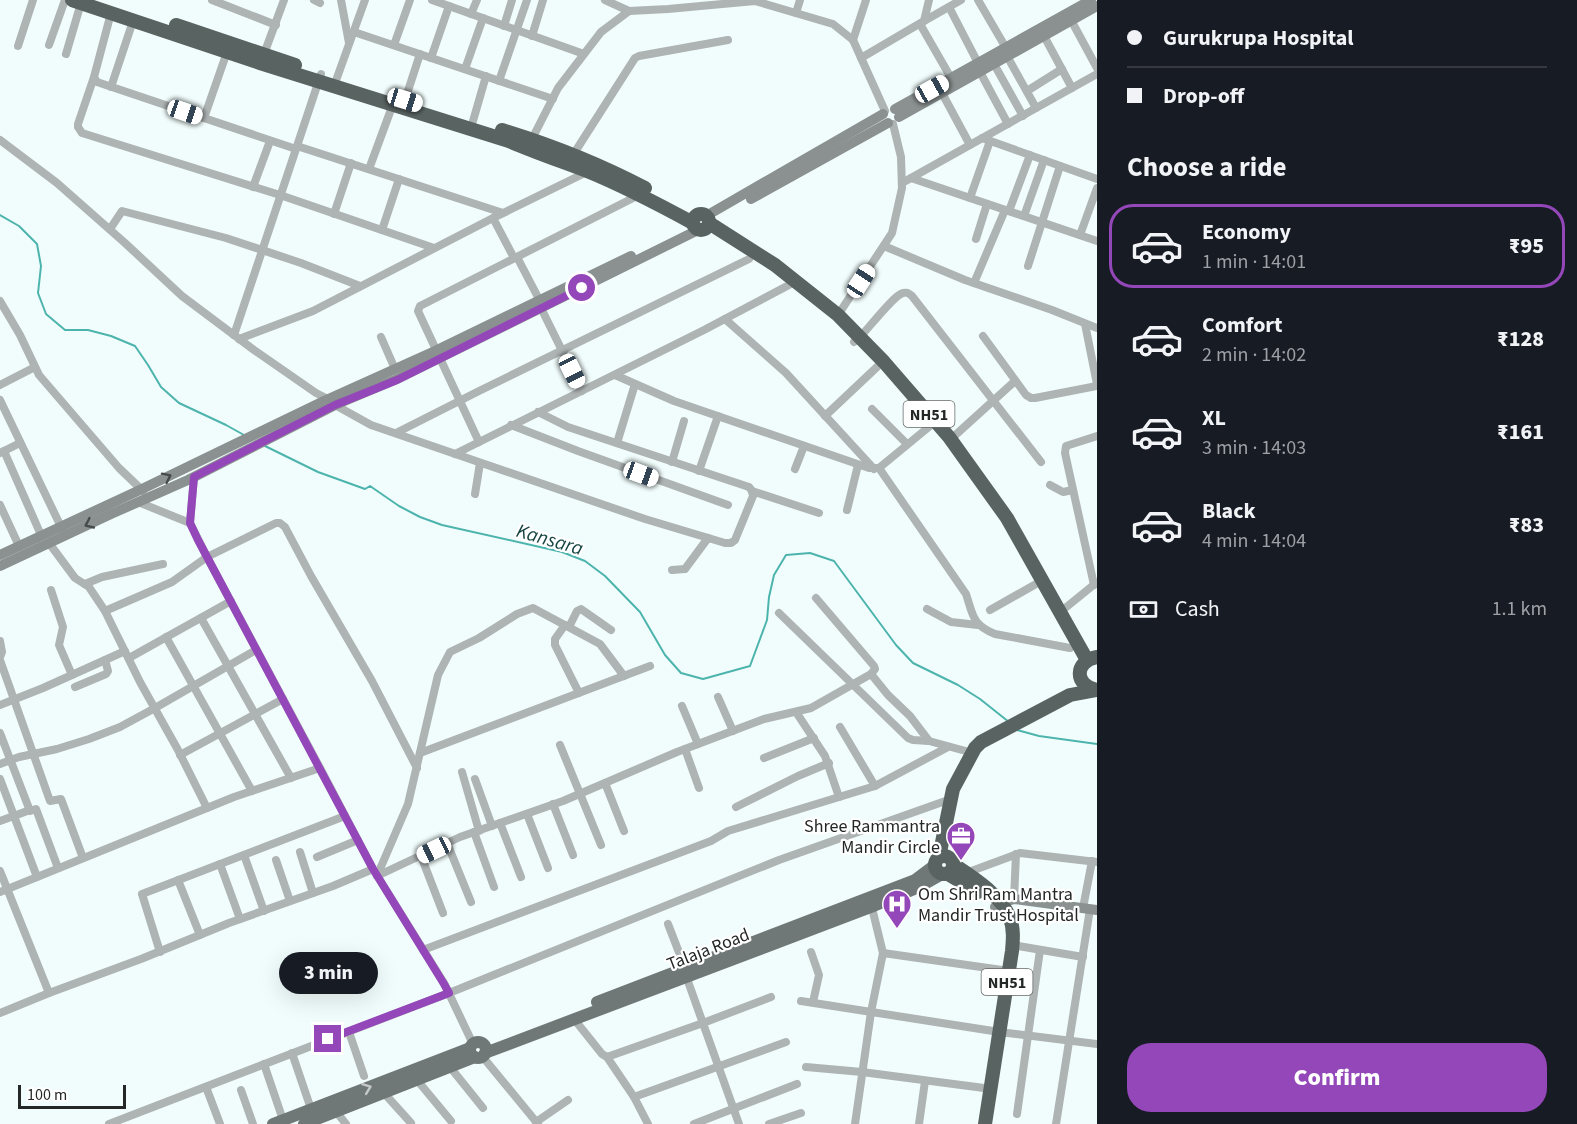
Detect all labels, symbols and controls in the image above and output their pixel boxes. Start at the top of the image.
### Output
text: Gurukrupa Hospital [1163,22,1354,54]
car [912,72,952,106]
text: Drop-off [1163,80,1244,112]
car [385,86,425,114]
car [165,98,205,126]
text: Choose a ride [1127,148,1287,187]
text: Economy [1202,216,1291,248]
icon: car [1130,219,1184,273]
text: ₹95 [1509,230,1544,262]
text: 1 min · 14:01 [1202,248,1306,276]
car [844,261,878,301]
route start [568,274,595,301]
text: Comfort [1202,309,1283,341]
icon: car [1130,312,1184,366]
text: ₹128 [1497,323,1544,355]
text: 2 min · 14:02 [1202,341,1306,369]
car [556,351,588,391]
road number: NH51 [904,401,954,427]
text: XL [1202,402,1226,434]
icon: car [1130,405,1184,459]
text: ₹161 [1497,416,1544,448]
text: 3 min · 14:03 [1202,434,1306,462]
car [621,459,661,489]
one-way arrow [161,472,172,484]
text: Black [1202,495,1256,527]
icon: car [1130,498,1184,552]
text: ₹83 [1509,509,1544,541]
one-way arrow [84,517,95,529]
water label: Kansara [513,517,587,563]
text: 4 min · 14:04 [1202,527,1306,555]
icon: cash [1127,593,1160,626]
text: Cash [1175,593,1220,625]
text: 1.1 km [1492,595,1547,623]
place label: Shree Rammantra Mandir Circle [804,814,940,860]
office icon: Shree Rammantra Mandir Circle [945,820,977,862]
car [414,834,454,866]
place label: Om Shri Ram Mantra Mandir Trust Hospital [918,882,1079,928]
hospital icon: Om Shri Ram Mantra Mandir Trust Hospital [881,888,913,930]
street label: Talaja Road [663,922,753,977]
callout: 3 min [278,952,378,994]
text: 3 min [304,959,353,987]
road number: NH51 [982,969,1032,995]
route end [314,1025,341,1052]
button: Confirm [1127,1043,1547,1112]
scale bar [18,1082,126,1110]
one-way arrow [361,1083,372,1095]
text: 100 m [27,1084,67,1106]

